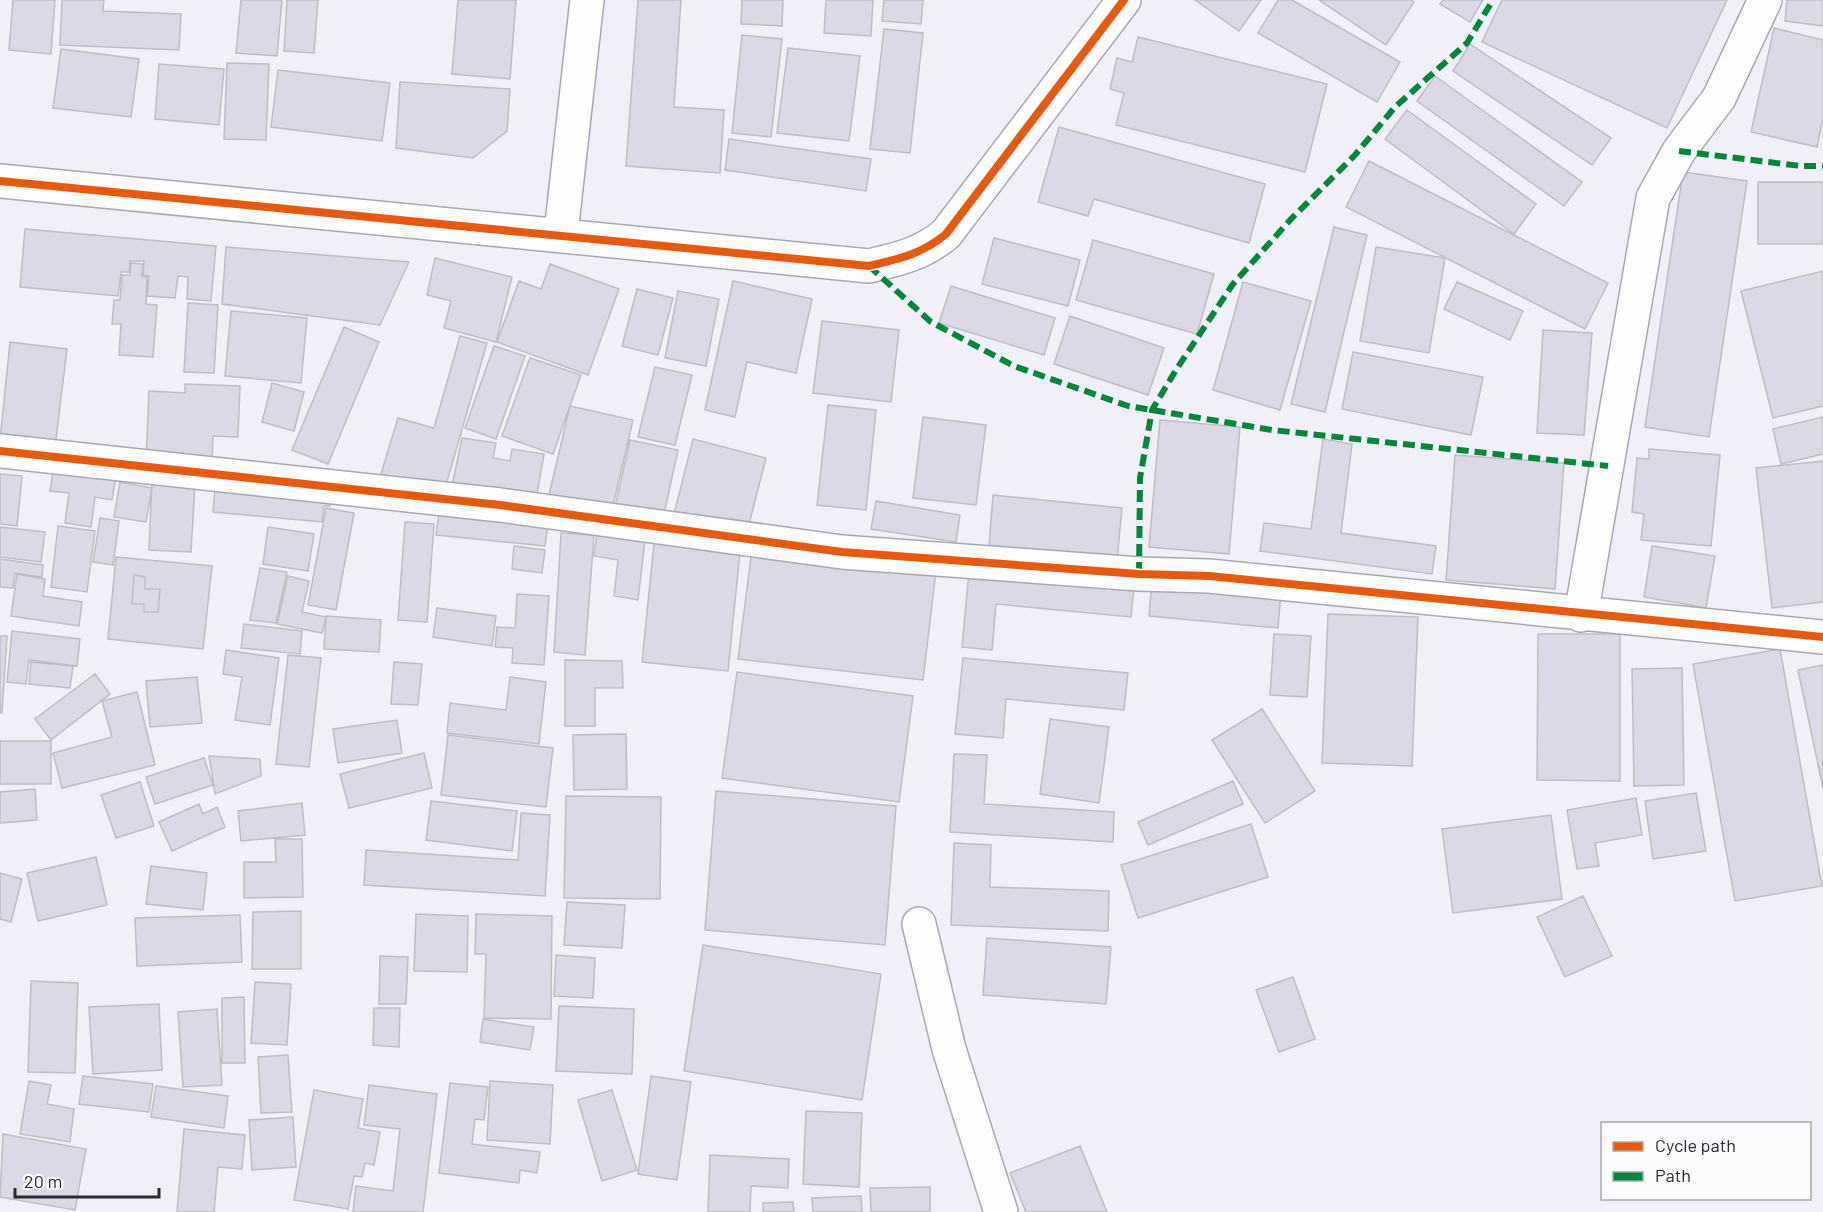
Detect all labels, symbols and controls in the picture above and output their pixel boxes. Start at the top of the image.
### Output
legend [1601,1122,1811,1200]
text: Cycle path [1655,1134,1736,1156]
scale bar [15,1161,159,1199]
text: Path [1655,1164,1691,1186]
text: 20 m [24,1170,62,1192]

